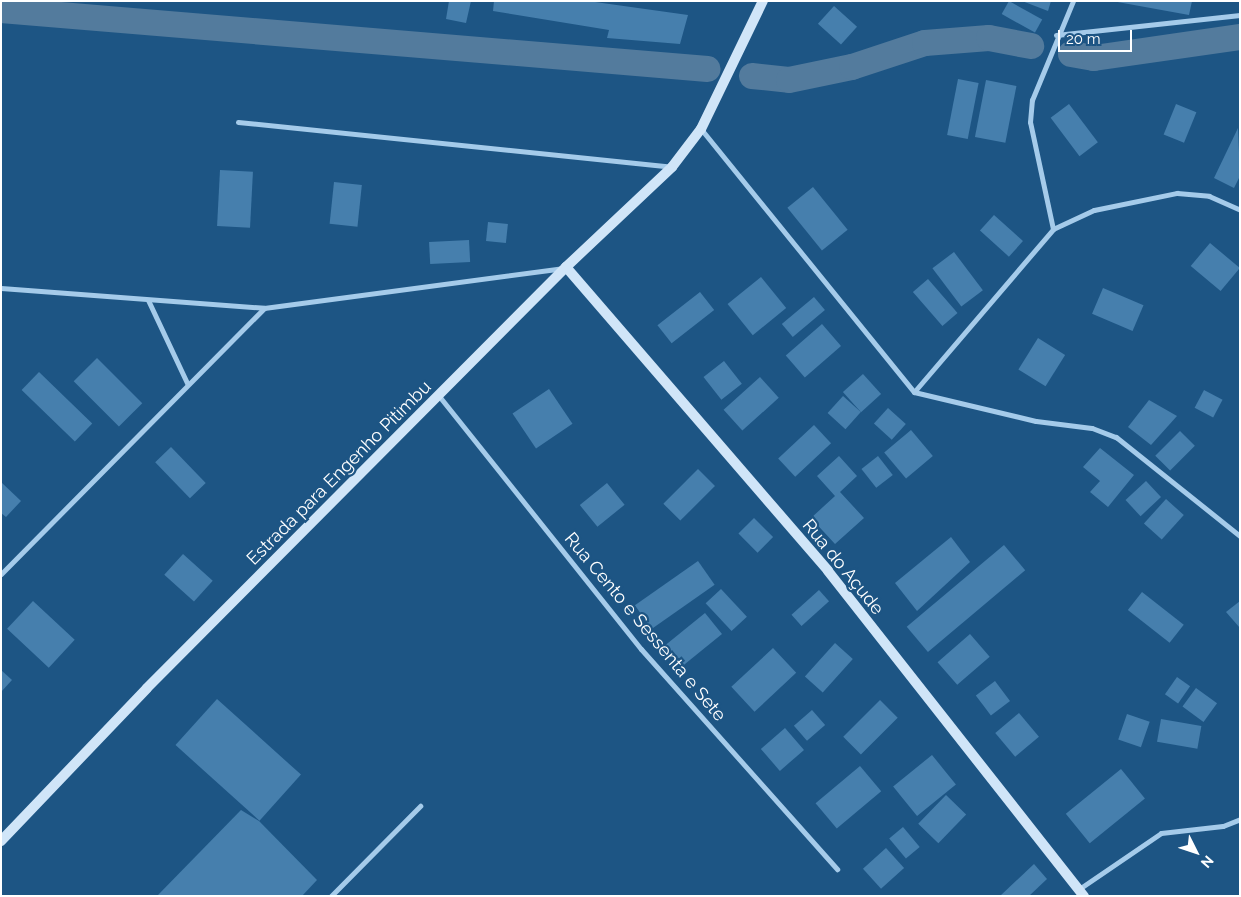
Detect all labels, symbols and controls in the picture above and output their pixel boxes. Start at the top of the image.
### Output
scale bar [1061,20,1135,52]
text: 20 m [1066,30,1101,48]
street label: Estrada para Engenho Pitimbu [242,376,436,570]
street label: Rua do Açude [798,515,888,619]
street label: Rua Cento e Sessenta e Sete [560,528,730,726]
north arrow [1171,827,1221,877]
text: N [1198,853,1217,871]

